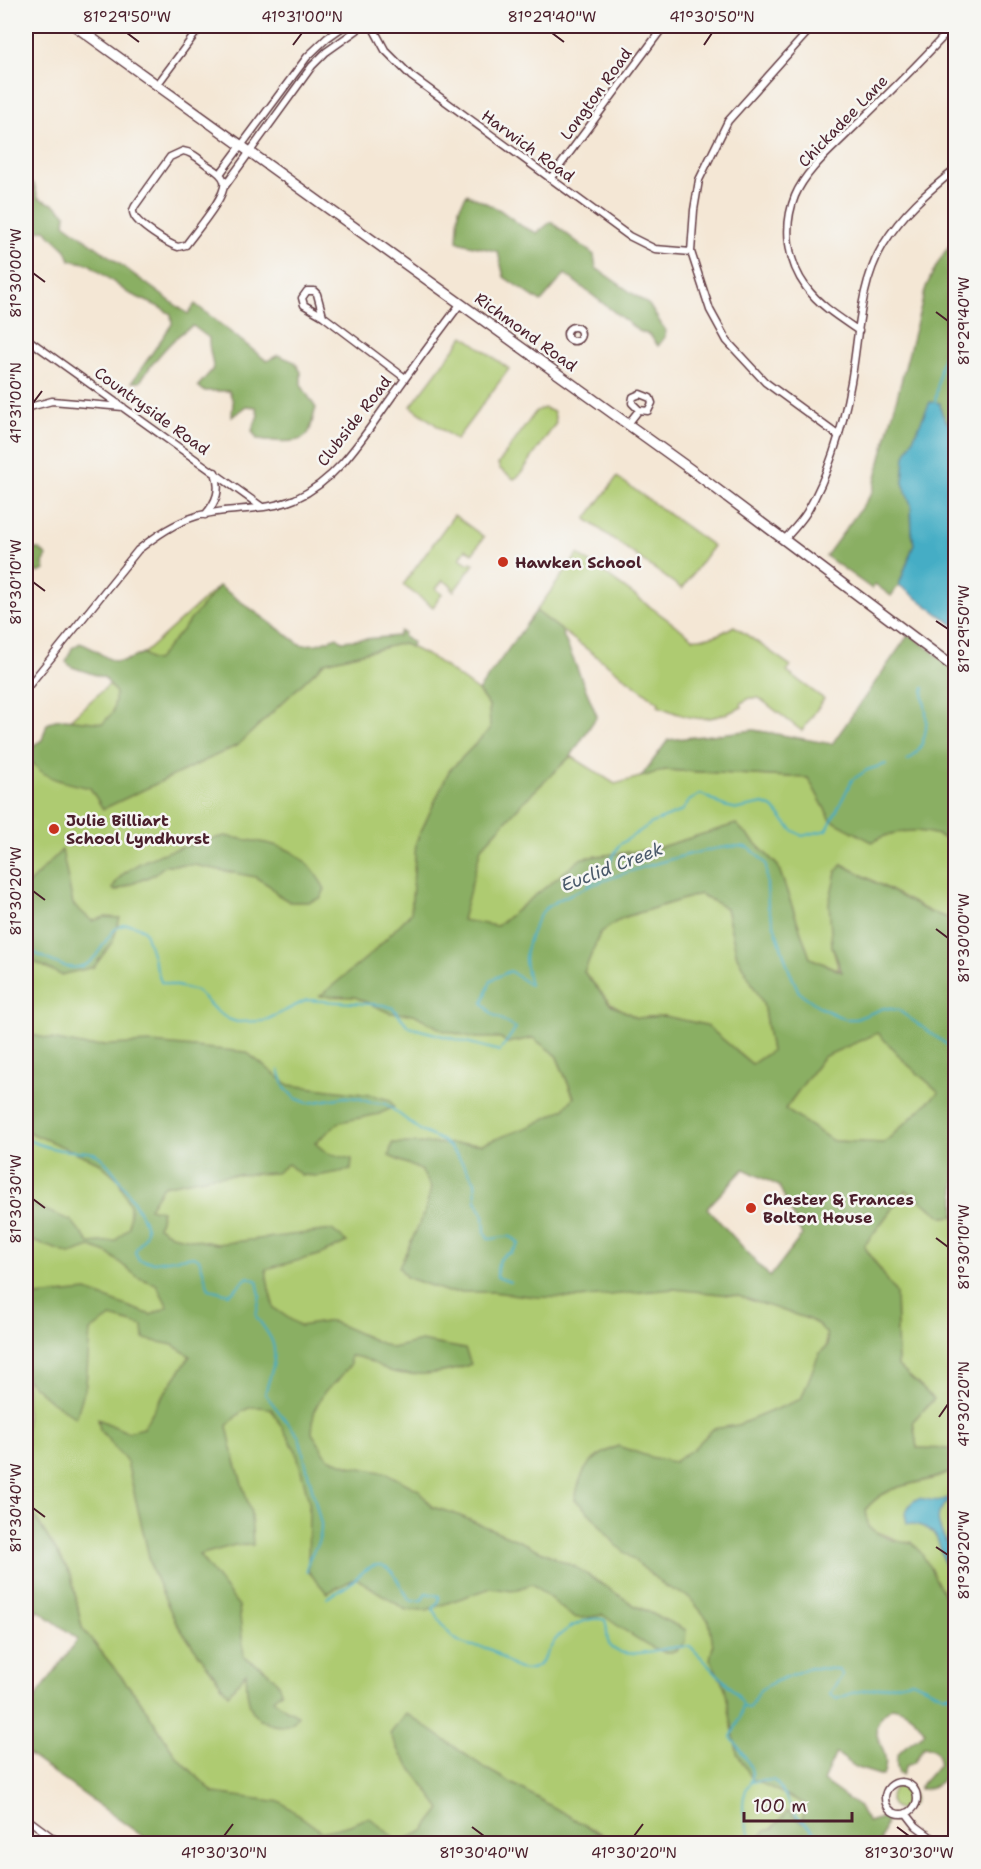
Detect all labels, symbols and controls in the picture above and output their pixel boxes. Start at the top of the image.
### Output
text: 81°29'50"W [83,7,171,27]
text: 41°31'00"N [261,7,343,27]
text: 81°29'40"W [508,7,596,27]
text: 41°30'50"N [669,7,755,27]
street label: Longton Road [555,44,637,144]
street label: Chickadee Lane [794,70,892,172]
street label: Harwich Road [477,105,579,187]
text: 81°30'00"W [6,228,26,318]
text: 81°29'40"W [954,277,974,365]
street label: Richmond Road [471,288,581,376]
text: 41°31'00"N [6,362,26,444]
street label: Countryside Road [90,362,214,460]
street label: Clubside Road [312,371,396,471]
text: 81°30'10"W [6,539,26,625]
place label: Hawken School [515,552,642,573]
marker: Hawken School [496,555,510,569]
text: 81°29'50"W [954,585,974,673]
place label: Julie Billiart School Lyndhurst [66,810,210,849]
marker: Julie Billiart School Lyndhurst [47,822,61,836]
water label: Euclid Creek [557,836,667,897]
text: 81°30'20"W [6,846,26,936]
text: 81°30'00"W [954,893,974,983]
text: 81°30'30"W [6,1154,26,1244]
place label: Chester & Frances Bolton House [763,1189,914,1228]
marker: Chester & Frances Bolton House [744,1201,758,1215]
text: 81°30'10"W [954,1204,974,1290]
text: 41°30'20"N [954,1361,974,1447]
text: 81°30'40"W [6,1463,26,1553]
text: 81°30'20"W [954,1510,974,1600]
scale bar [744,1785,852,1823]
text: 100 m [753,1794,807,1818]
text: 41°30'30"N [181,1843,267,1863]
text: 81°30'40"W [439,1843,529,1863]
text: 41°30'20"N [591,1843,677,1863]
text: 81°30'30"W [864,1843,954,1863]

